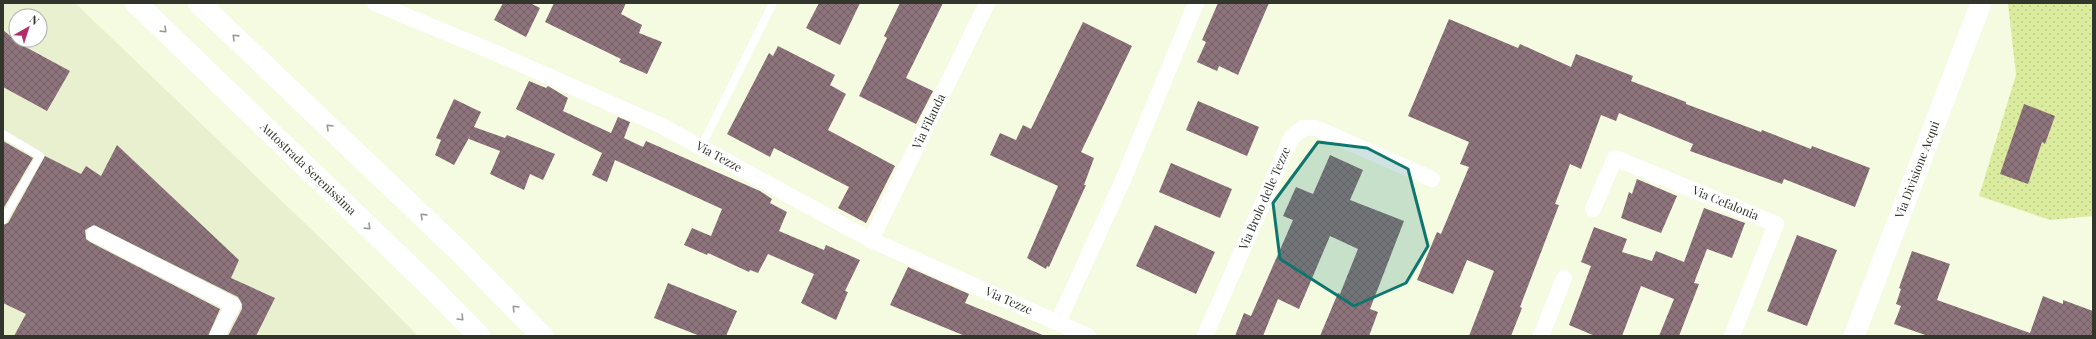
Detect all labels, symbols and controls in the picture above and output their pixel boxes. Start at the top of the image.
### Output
north arrow [8,8,48,48]
text: N [27,12,42,28]
one-way arrow [159,25,167,33]
one-way arrow [232,34,240,42]
street label: Via Filanda [907,91,948,152]
street label: Autostrada Serenissima [257,117,360,218]
street label: Via Divisione Acqui [1890,118,1943,221]
one-way arrow [326,124,334,131]
street label: Via Tezze [693,137,745,175]
street label: Via Brolo delle Tezze [1234,144,1293,253]
street label: Via Cefalonia [1689,181,1762,223]
one-way arrow [420,214,428,221]
one-way arrow [363,222,371,230]
street label: Via Tezze [982,282,1035,317]
one-way arrow [512,305,520,313]
one-way arrow [456,313,464,321]

